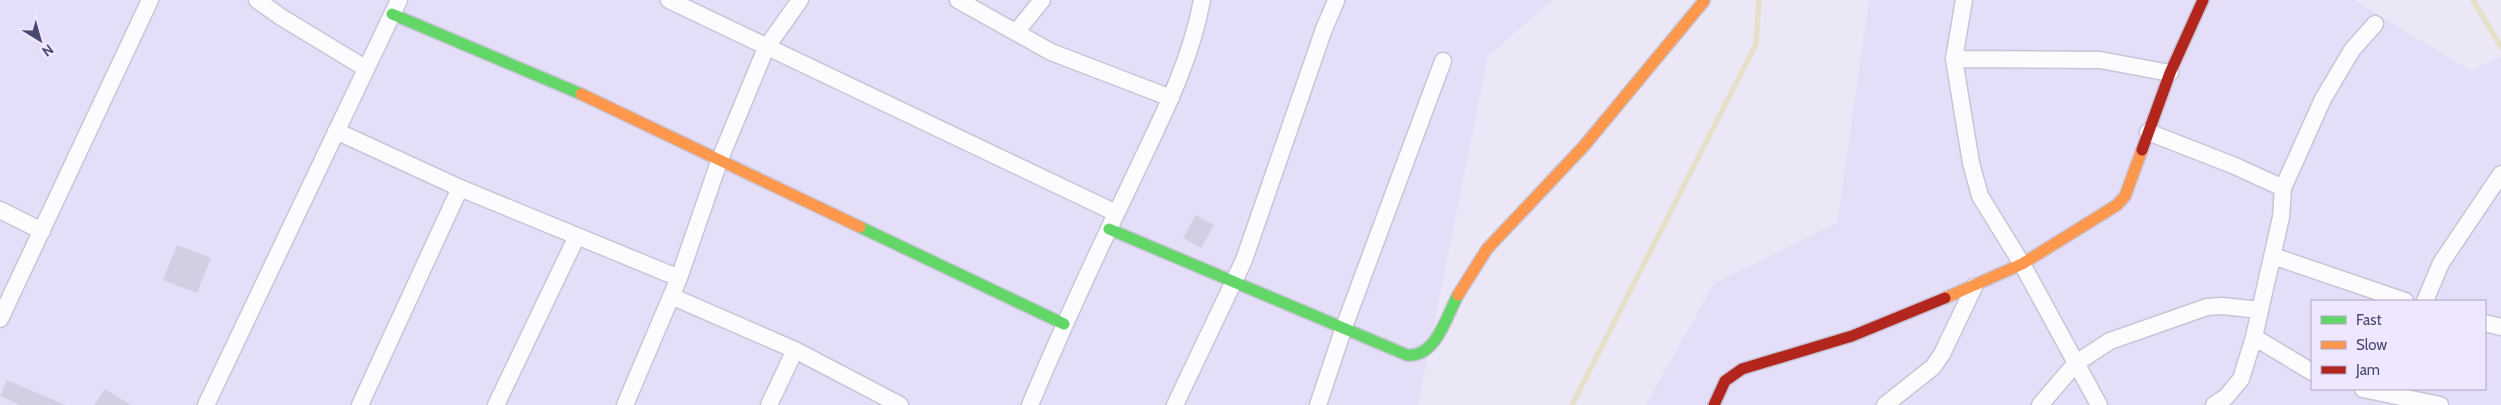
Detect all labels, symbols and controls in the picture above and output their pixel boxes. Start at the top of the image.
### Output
north arrow [15,15,65,65]
text: N [38,40,57,61]
legend [2311,300,2486,390]
text: Fast [2356,311,2381,329]
text: Slow [2356,336,2387,354]
text: Jam [2355,361,2380,379]

